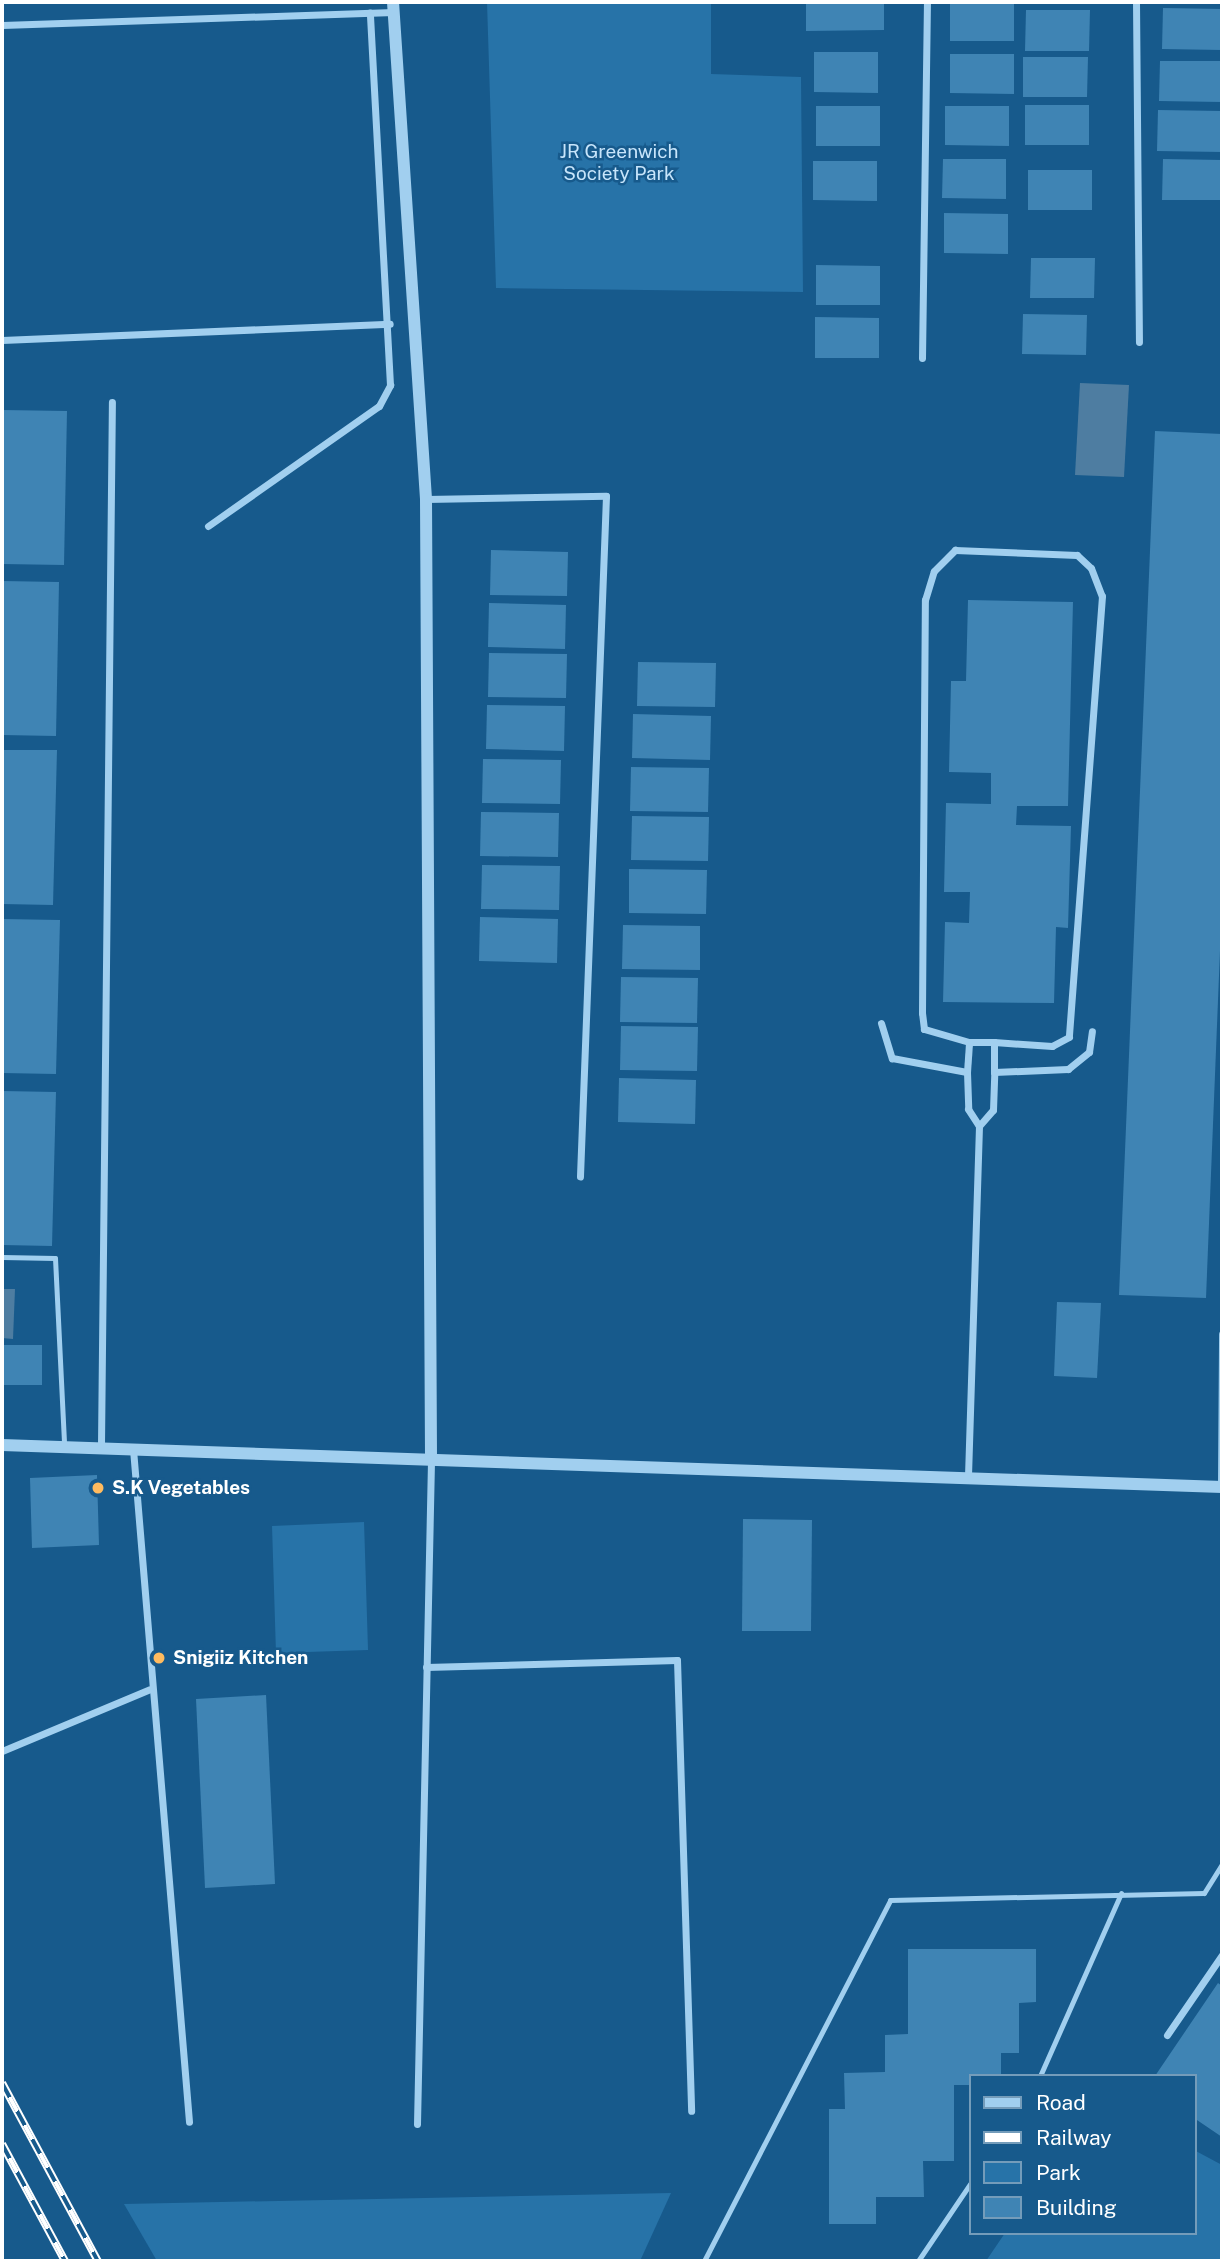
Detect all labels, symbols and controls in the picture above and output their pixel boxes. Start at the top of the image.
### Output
park label: JR Greenwich Society Park [560,141,678,185]
place label: S.K Vegetables [112,1477,250,1499]
marker: S.K Vegetables [90,1480,106,1496]
place label: Snigiiz Kitchen [173,1647,308,1669]
marker: Snigiiz Kitchen [151,1650,167,1666]
legend [968,2074,1196,2235]
text: Road [1036,2090,1086,2115]
text: Railway [1036,2125,1112,2150]
text: Park [1036,2160,1081,2185]
text: Building [1036,2195,1117,2220]

